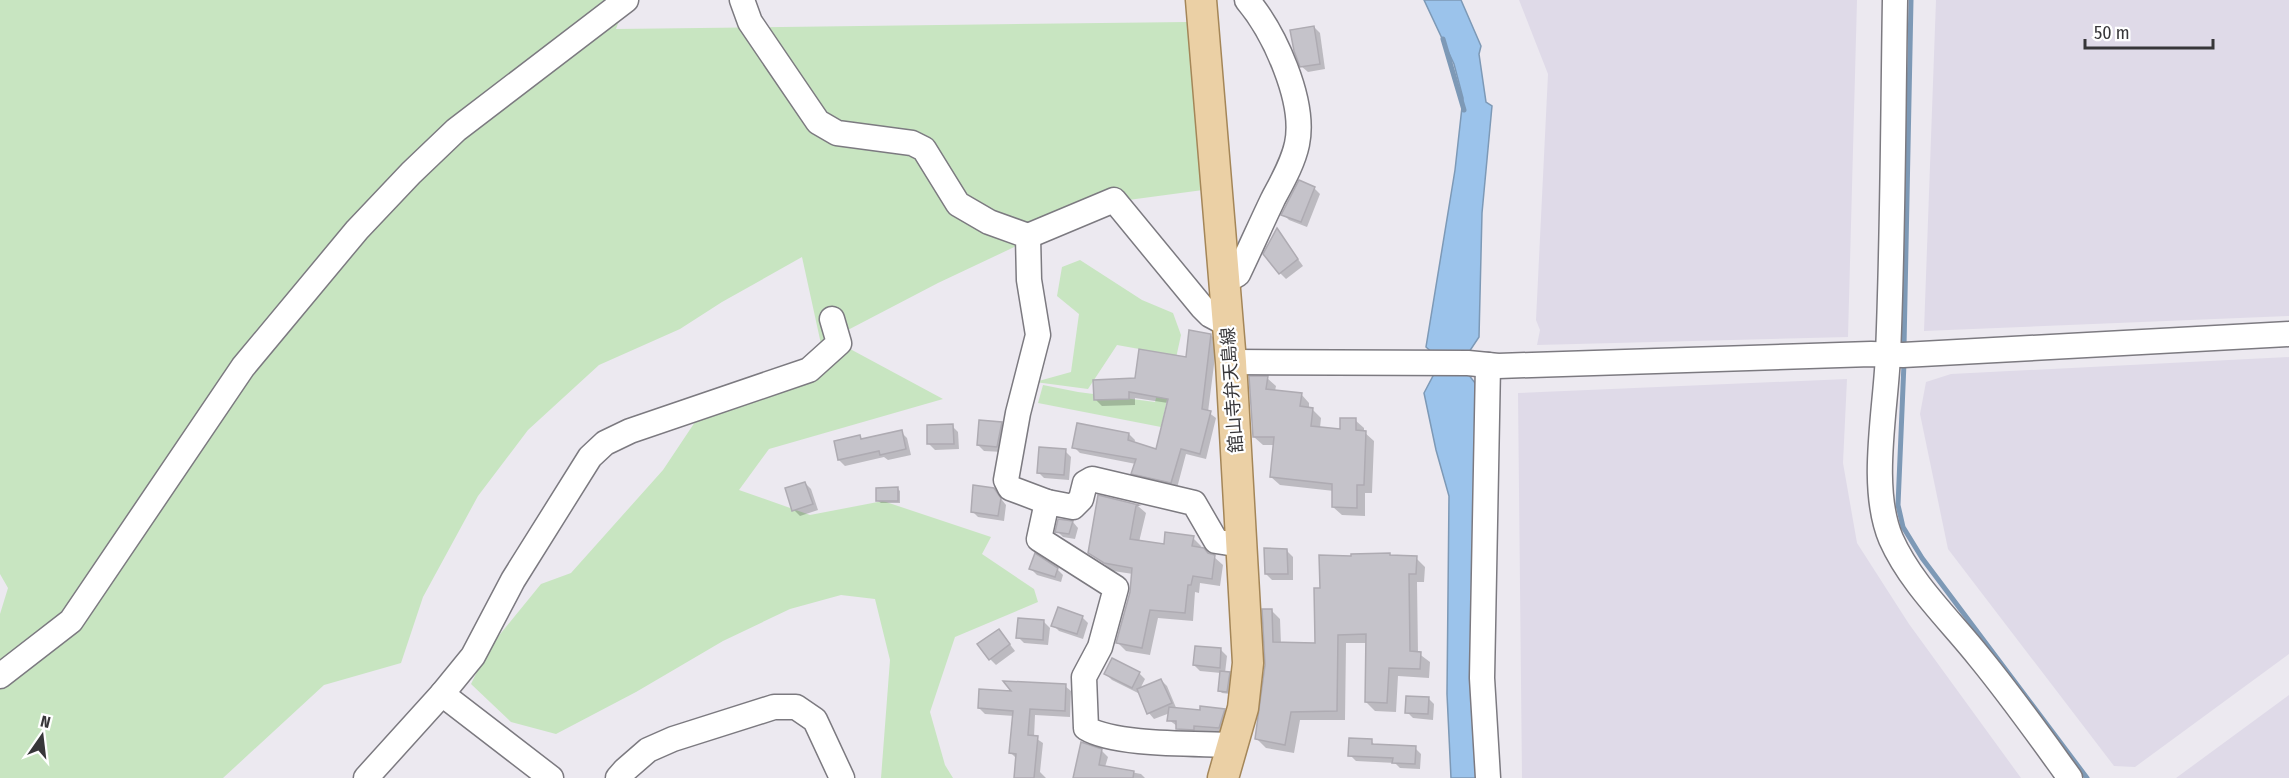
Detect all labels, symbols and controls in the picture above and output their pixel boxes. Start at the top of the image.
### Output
scale bar [2085,12,2212,50]
text: 50 m [2094,22,2130,44]
street label: 舘山寺弁天島線 [1217,326,1247,454]
north arrow [12,706,72,766]
text: N [39,712,52,732]

